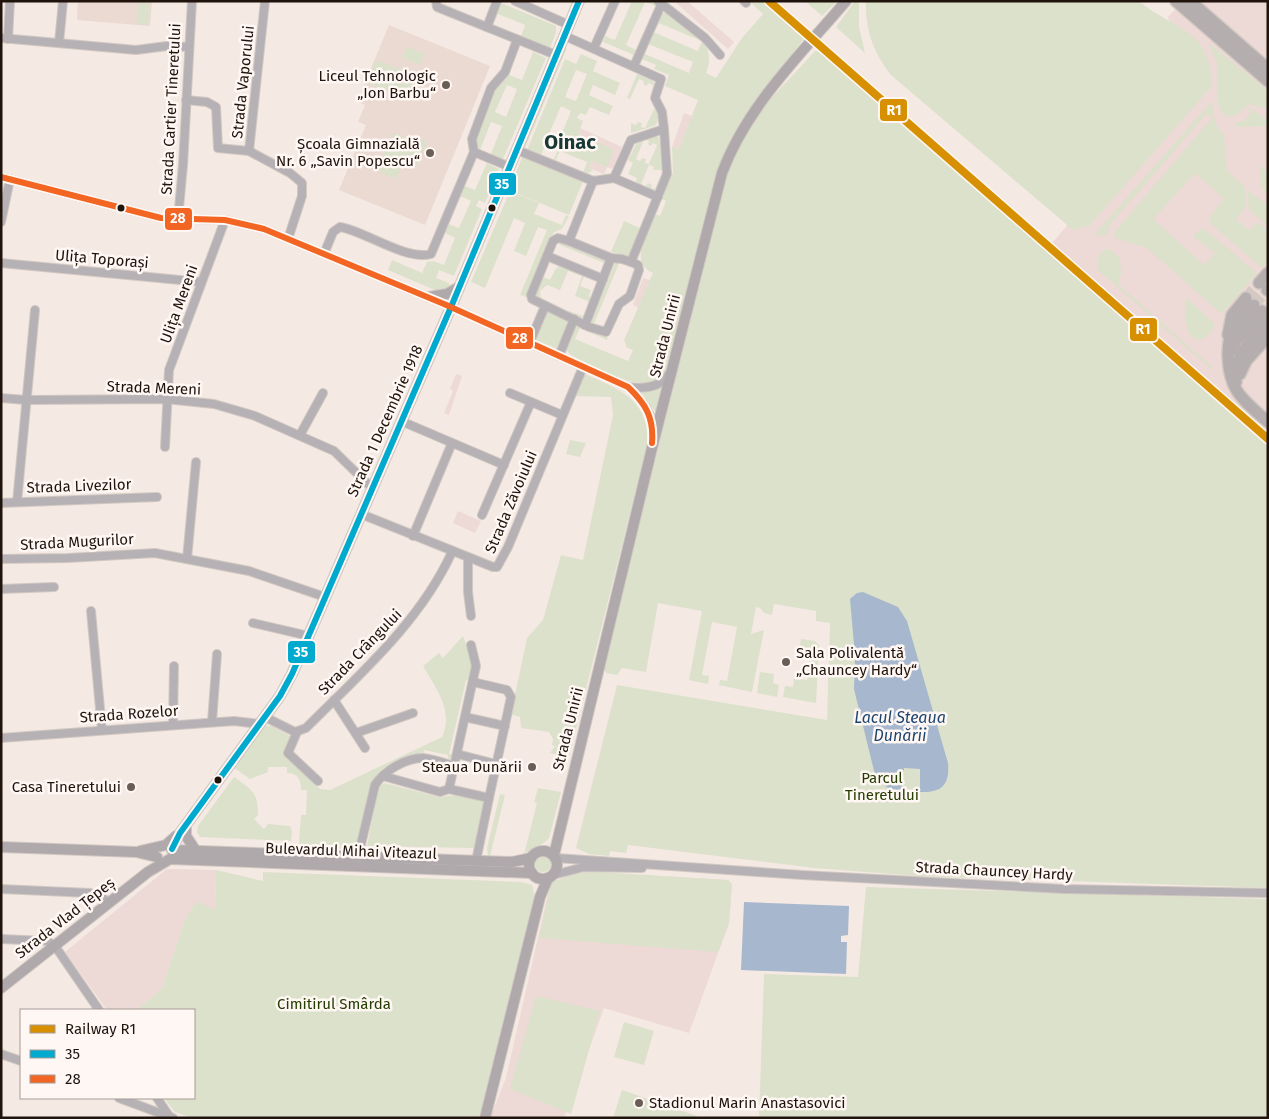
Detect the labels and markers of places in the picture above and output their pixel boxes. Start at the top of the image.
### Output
place label: Liceul Tehnologic „Ion Barbu“ [318,67,436,102]
marker: Liceul Tehnologic „Ion Barbu“ [440,79,452,91]
place label: Școala Gimnazială Nr. 6 „Savin Popescu“ [276,135,420,170]
marker: Școala Gimnazială Nr. 6 „Savin Popescu“ [424,147,436,159]
unlabelled marker [116,203,126,213]
unlabelled marker [487,203,497,213]
place label: Sala Polivalentă „Chauncey Hardy“ [796,644,917,679]
marker: Sala Polivalentă „Chauncey Hardy“ [780,656,792,668]
place label: Steaua Dunării [422,758,522,776]
marker: Steaua Dunării [526,761,538,773]
unlabelled marker [213,775,223,785]
place label: Casa Tineretului [12,778,121,796]
marker: Casa Tineretului [125,781,137,793]
place label: Stadionul Marin Anastasovici [649,1094,846,1112]
marker: Stadionul Marin Anastasovici [633,1097,645,1109]

